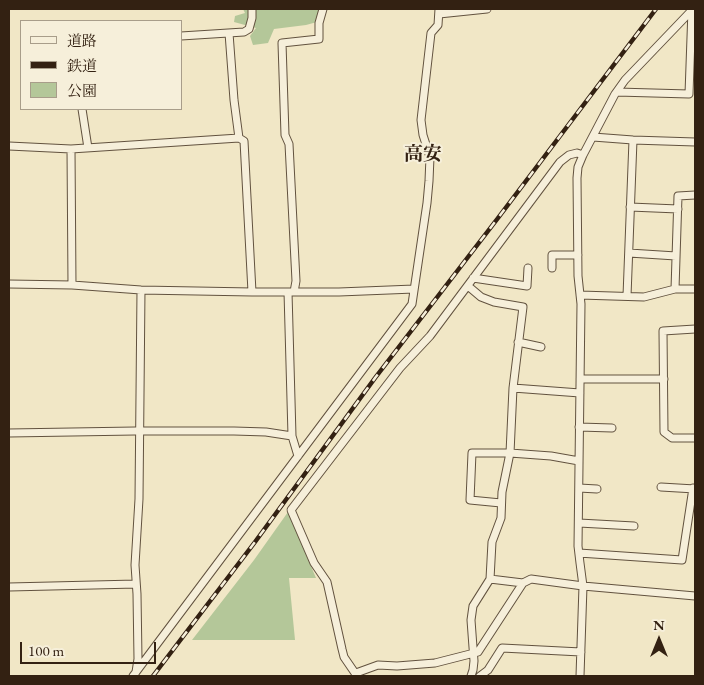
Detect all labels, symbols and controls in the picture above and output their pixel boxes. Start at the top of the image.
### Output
legend [20,20,182,110]
text: 道路 [67,31,97,50]
text: 鉄道 [67,56,97,75]
text: 公園 [67,81,97,100]
district label: 高安 [404,144,442,166]
north arrow [634,615,684,665]
text: N [653,616,665,634]
scale bar [22,632,159,664]
text: 100 m [28,641,64,660]

